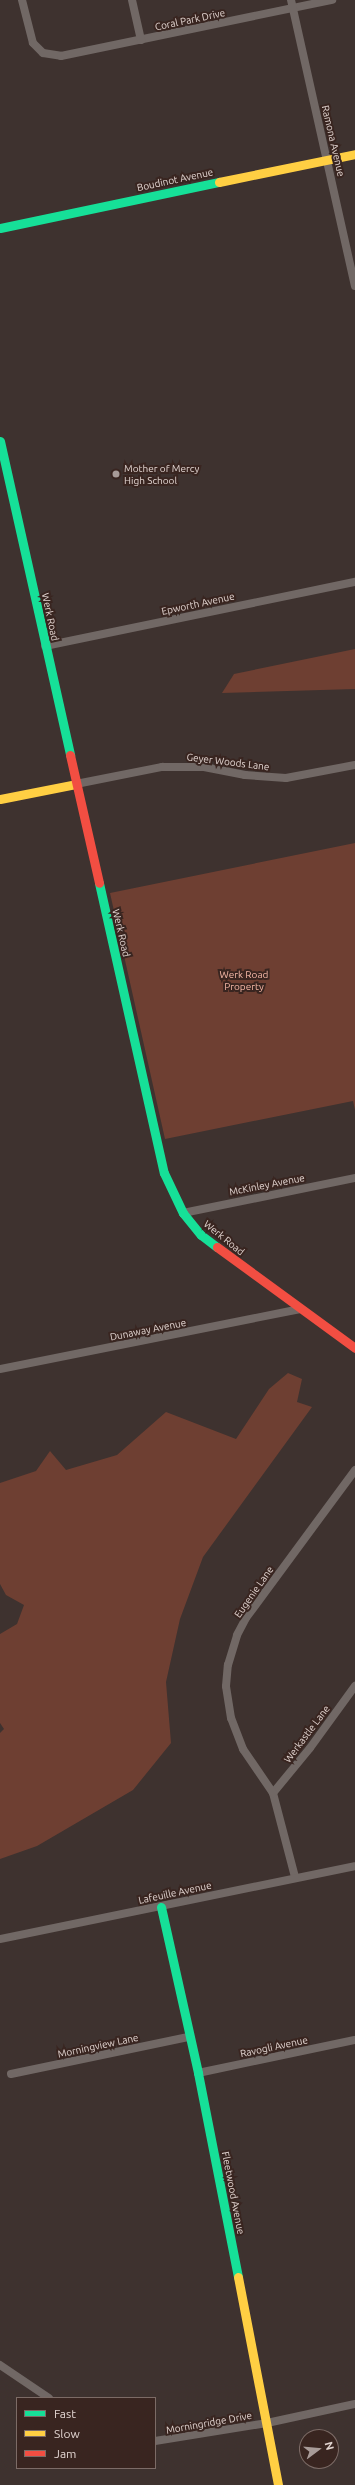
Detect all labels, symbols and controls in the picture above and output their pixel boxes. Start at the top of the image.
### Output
street label: Coral Park Drive [154,7,226,33]
street label: Ramona Avenue [319,104,347,178]
street label: Boudinot Avenue [136,166,214,194]
place label: Mother of Mercy High School [124,462,199,486]
marker: Mother of Mercy High School [111,469,121,479]
street label: Epworth Avenue [160,590,236,618]
street label: Werk Road [39,592,61,642]
street label: Geyer Woods Lane [186,751,270,773]
street label: Werk Road [110,908,132,958]
park label: Werk Road Property [220,968,268,992]
street label: McKinley Avenue [228,1172,306,1198]
street label: Werk Road [201,1218,247,1258]
street label: Dunaway Avenue [109,1317,187,1343]
street label: Eugenie Lane [232,1564,276,1620]
street label: Werkastle Lane [282,1703,332,1765]
street label: Lafeuille Avenue [137,1879,213,1907]
street label: Morningview Lane [57,2032,139,2060]
street label: Ravogli Avenue [239,2034,309,2060]
street label: Fleetwood Avenue [219,2151,247,2235]
legend [16,2397,156,2469]
text: Fast [54,2407,76,2420]
street label: Morningridge Drive [165,2410,253,2436]
text: Slow [54,2427,80,2440]
north arrow [299,2429,339,2469]
text: N [323,2440,336,2452]
text: Jam [54,2447,76,2460]

